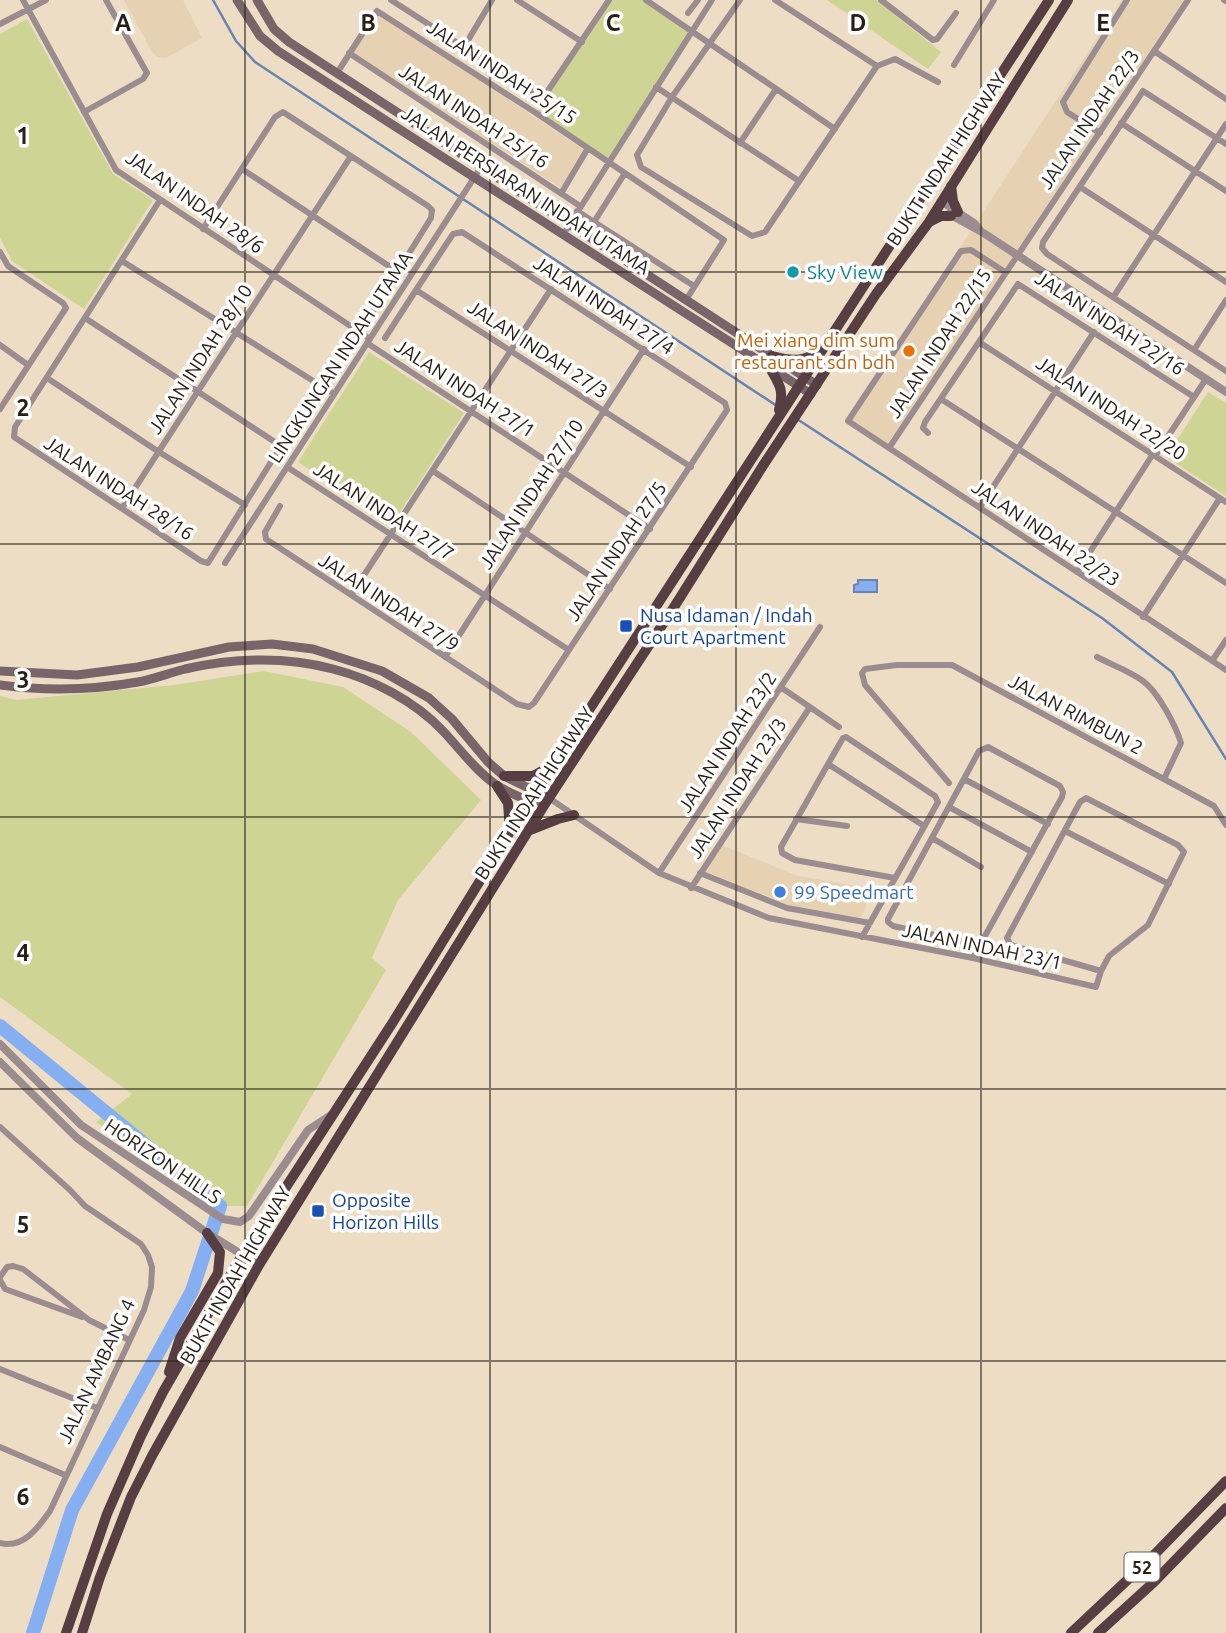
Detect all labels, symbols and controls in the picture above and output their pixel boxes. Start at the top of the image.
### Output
text: A [115,10,131,35]
text: B [360,10,376,35]
text: C [606,10,621,35]
text: D [850,10,866,35]
text: E [1096,10,1110,35]
street label: JALAN INDAH 25/15 [423,16,581,128]
street label: JALAN INDAH 22/3 [1034,45,1144,193]
street label: JALAN INDAH 25/16 [395,60,553,172]
street label: BUKIT INDAH HIGHWAY [882,69,1010,249]
street label: JALAN PERSIARAN INDAH UTAMA [398,101,655,279]
text: 1 [17,123,29,148]
street label: JALAN INDAH 28/6 [122,146,268,258]
street label: LINGKUNGAN INDAH UTAMA [264,247,417,467]
street label: JALAN INDAH 27/4 [530,251,678,359]
place label: Sky View [807,261,883,283]
marker: Sky View [785,264,801,280]
street label: JALAN INDAH 22/15 [883,264,995,422]
street label: JALAN INDAH 22/16 [1031,267,1189,379]
street label: JALAN INDAH 28/10 [144,280,256,438]
street label: JALAN INDAH 27/3 [464,295,612,403]
place label: Mei xiang dim sum restaurant sdn bdh [734,329,895,373]
street label: JALAN INDAH 27/1 [391,334,539,442]
marker: Mei xiang dim sum restaurant sdn bdh [901,343,917,359]
street label: JALAN INDAH 22/20 [1032,352,1190,464]
text: 2 [17,395,29,420]
street label: JALAN INDAH 27/10 [475,415,587,573]
street label: JALAN INDAH 28/16 [40,432,198,544]
street label: JALAN INDAH 27/7 [310,457,458,565]
street label: JALAN INDAH 22/23 [968,475,1124,591]
street label: JALAN INDAH 27/5 [561,477,671,625]
street label: JALAN INDAH 27/9 [315,548,463,656]
place label: Nusa Idaman / Indah Court Apartment [640,604,813,648]
marker: Nusa Idaman / Indah Court Apartment [618,618,634,634]
text: 3 [17,667,29,692]
street label: JALAN INDAH 23/2 [673,668,781,816]
street label: JALAN RIMBUN 2 [1005,669,1147,759]
street label: BUKIT INDAH HIGHWAY [470,703,598,883]
street label: JALAN INDAH 23/3 [683,714,791,862]
place label: 99 Speedmart [794,881,914,903]
marker: 99 Speedmart [772,884,788,900]
street label: JALAN INDAH 23/1 [900,918,1064,974]
text: 4 [17,940,30,965]
street label: HORIZON HILLS [101,1114,225,1208]
street label: BUKIT INDAH HIGHWAY [175,1182,295,1368]
place label: Opposite Horizon Hills [332,1189,439,1233]
marker: Opposite Horizon Hills [310,1203,326,1219]
text: 5 [17,1212,29,1237]
street label: JALAN AMBANG 4 [53,1295,139,1447]
text: 6 [17,1484,30,1509]
road number: 52 [1124,1552,1160,1582]

